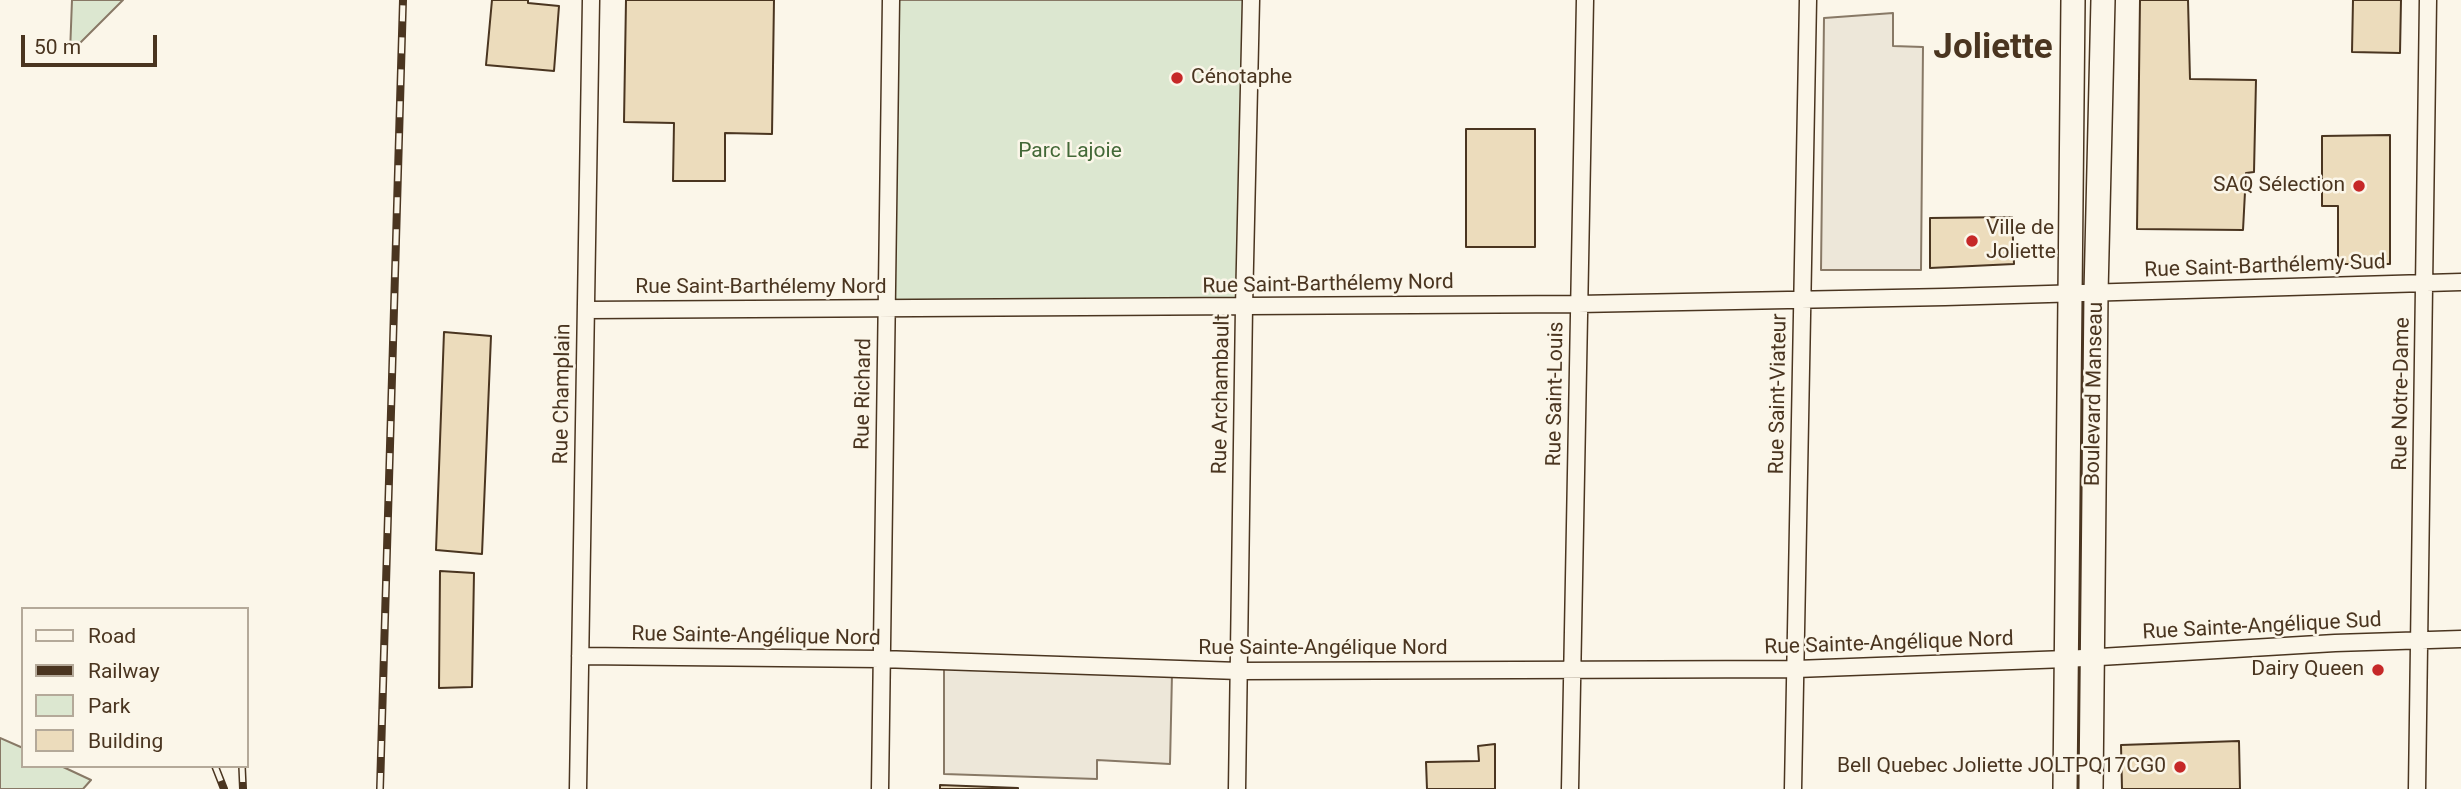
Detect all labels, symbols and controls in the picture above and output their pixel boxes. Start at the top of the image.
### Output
scale bar [24,21,161,65]
district label: Joliette [1933,28,2053,70]
text: 50 m [34,35,81,59]
place label: Cénotaphe [1191,65,1292,91]
marker: Cénotaphe [1169,70,1185,86]
park label: Parc Lajoie [1018,139,1122,165]
place label: SAQ Sélection [2213,173,2345,199]
marker: SAQ Sélection [2351,178,2367,194]
place label: Ville de Joliette [1986,216,2056,266]
marker: Ville de Joliette [1964,233,1980,249]
street label: Rue Saint-Barthélemy Sud [2144,250,2386,284]
street label: Rue Saint-Barthélemy Nord [1202,270,1454,300]
street label: Rue Saint-Barthélemy Nord [635,275,887,301]
street label: Boulevard Manseau [2081,302,2109,486]
street label: Rue Archambault [1208,313,1236,475]
street label: Rue Saint-Viateur [1765,313,1793,475]
street label: Rue Notre-Dame [2388,317,2416,471]
street label: Rue Saint-Louis [1542,321,1570,467]
street label: Rue Champlain [549,323,577,465]
street label: Rue Richard [850,338,878,450]
legend [21,607,248,768]
street label: Rue Sainte-Angélique Sud [2142,608,2382,646]
street label: Rue Sainte-Angélique Nord [631,622,881,652]
text: Road [88,624,136,648]
street label: Rue Sainte-Angélique Nord [1764,627,2014,661]
street label: Rue Sainte-Angélique Nord [1198,636,1448,662]
place label: Dairy Queen [2251,657,2364,683]
text: Railway [88,659,160,683]
marker: Dairy Queen [2370,662,2386,678]
text: Park [88,694,130,718]
text: Building [88,729,163,753]
place label: Bell Quebec Joliette JOLTPQ17CG0 [1837,754,2166,780]
marker: Bell Quebec Joliette JOLTPQ17CG0 [2172,759,2188,775]

